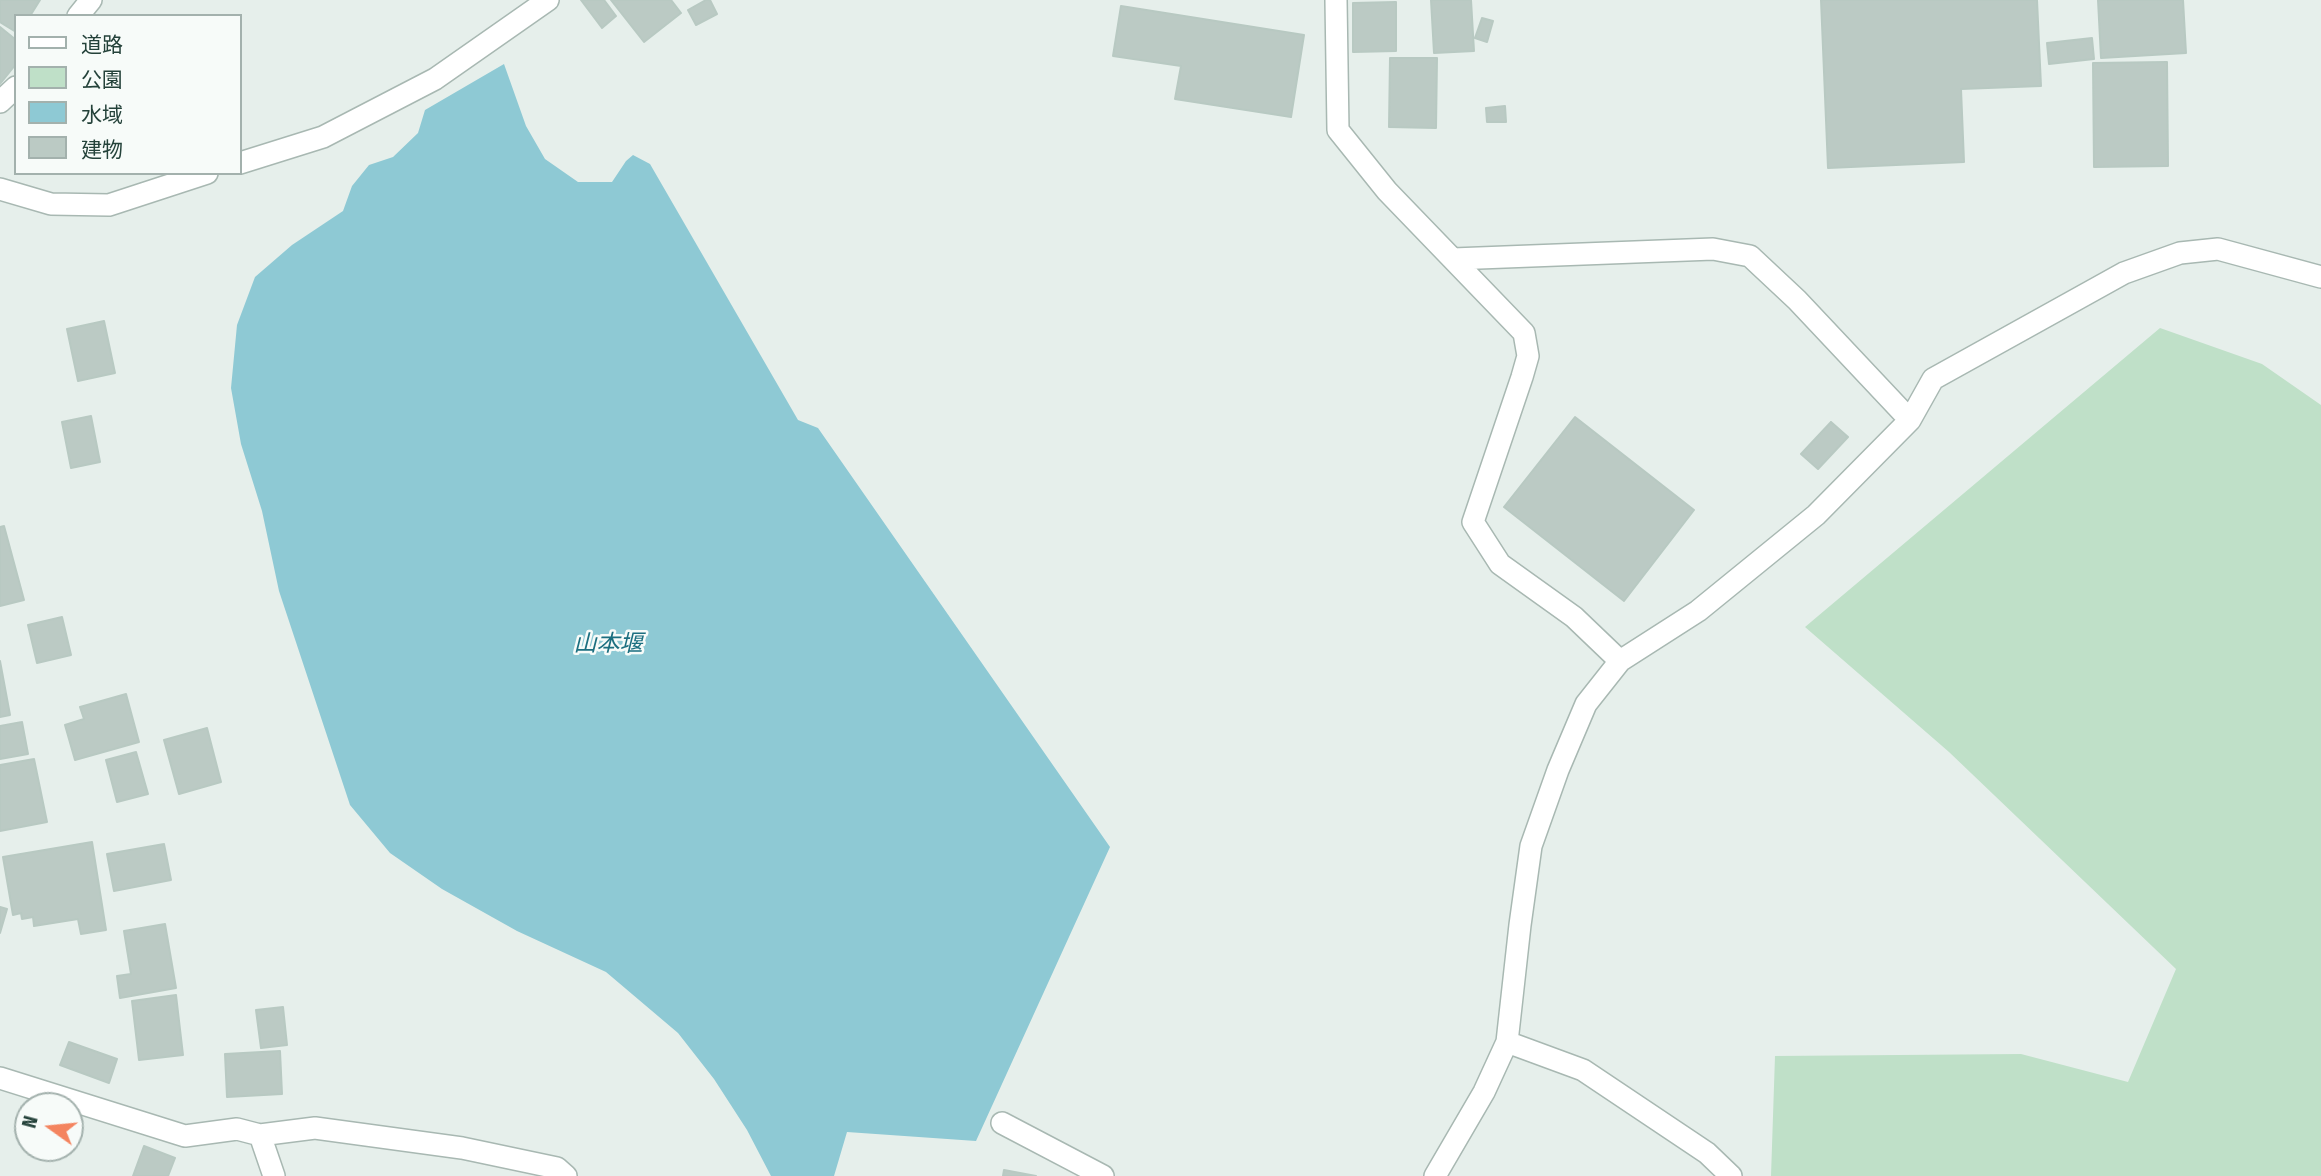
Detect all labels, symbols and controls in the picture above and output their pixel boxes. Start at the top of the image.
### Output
legend [14,14,242,175]
text: 道路 [81,32,123,58]
text: 公園 [81,67,123,93]
text: 水域 [81,102,123,128]
text: 建物 [81,137,123,163]
water label: 山本堰 [574,631,642,659]
north arrow [14,1092,84,1162]
text: N [18,1113,43,1130]

